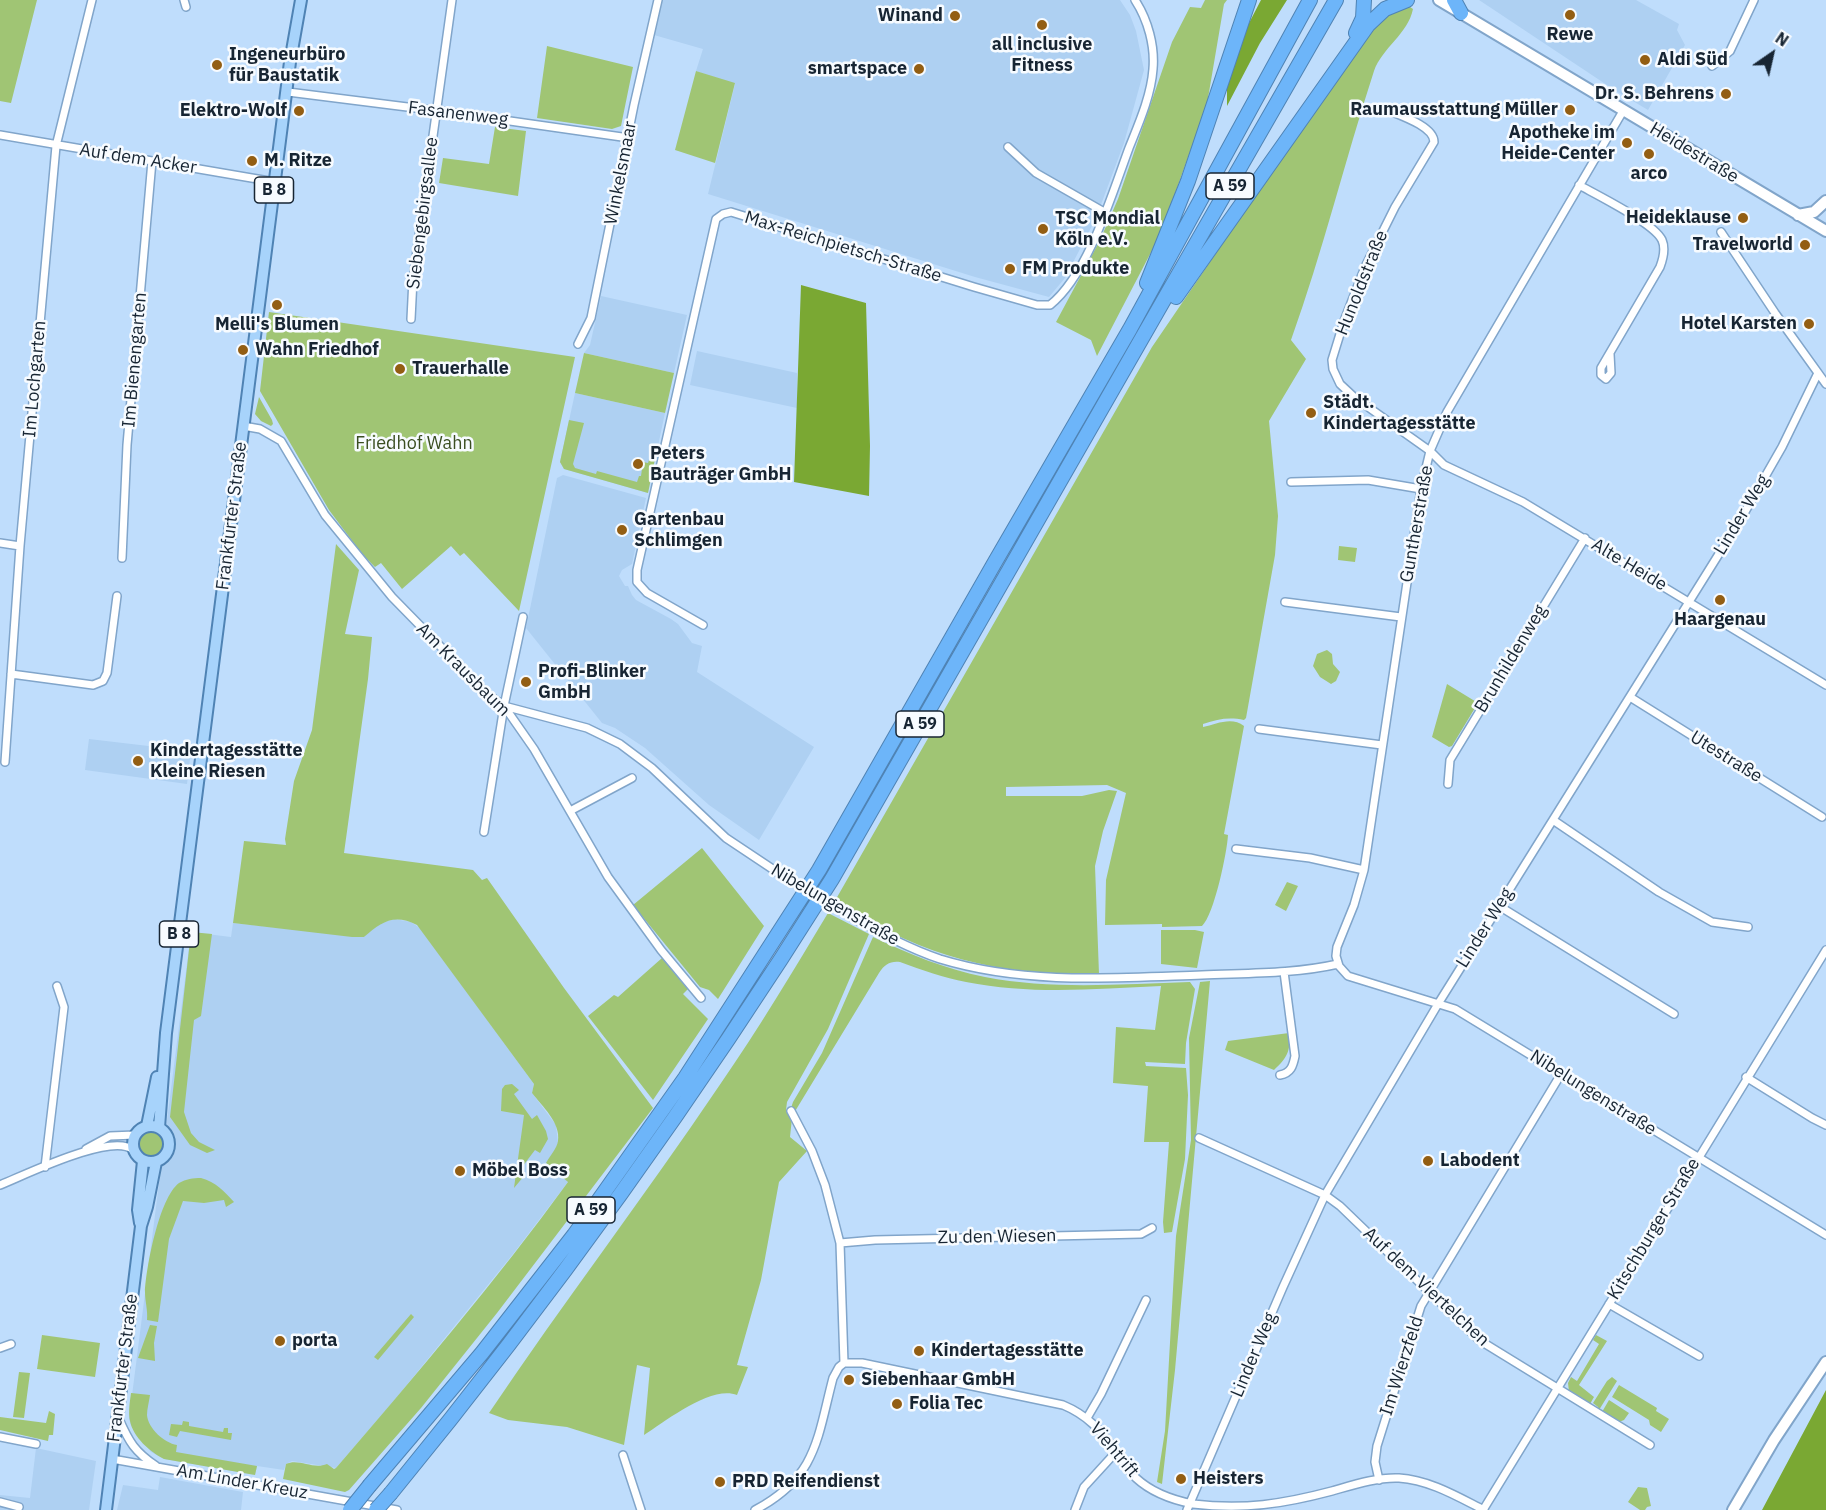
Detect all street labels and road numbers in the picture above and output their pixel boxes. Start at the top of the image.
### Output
street label: Fasanenweg [407,97,509,131]
street label: Heidestraße [1646,118,1742,188]
street label: Winkelsmaar [600,119,642,227]
street label: Siebengebirgsallee [403,136,443,290]
street label: Auf dem Acker [78,139,198,179]
road number: A 59 [1206,173,1254,199]
road number: B 8 [254,177,294,203]
street label: Max-Reichpietsch-Straße [742,207,944,287]
street label: Hunoldstraße [1331,227,1393,339]
street label: Im Bienengarten [118,291,152,429]
street label: Im Lochgarten [19,320,51,438]
street label: Frankfurter Straße [212,440,252,592]
street label: Guntherstraße [1396,464,1438,584]
street label: Linder Weg [1710,471,1774,559]
street label: Alte Heide [1587,534,1671,596]
street label: Brunhildenweg [1470,601,1552,717]
street label: Am Krausbaum [412,619,514,721]
road number: A 59 [896,711,944,737]
street label: Utestraße [1686,726,1766,788]
street label: Nibelungenstraße [767,859,903,951]
street label: Linder Weg [1452,884,1518,972]
road number: B 8 [160,921,198,947]
street label: Nibelungenstraße [1526,1045,1660,1141]
street label: Kitschburger Straße [1603,1154,1705,1304]
road number: A 59 [567,1197,615,1223]
street label: Auf dem Viertelchen [1358,1223,1494,1351]
street label: Zu den Wiesen [937,1225,1057,1249]
street label: Frankfurter Straße [103,1292,143,1444]
street label: Linder Weg [1226,1309,1282,1401]
street label: Im Wierzfeld [1376,1313,1428,1419]
street label: Viehtrift [1085,1418,1143,1482]
street label: Am Linder Kreuz [175,1460,309,1504]

